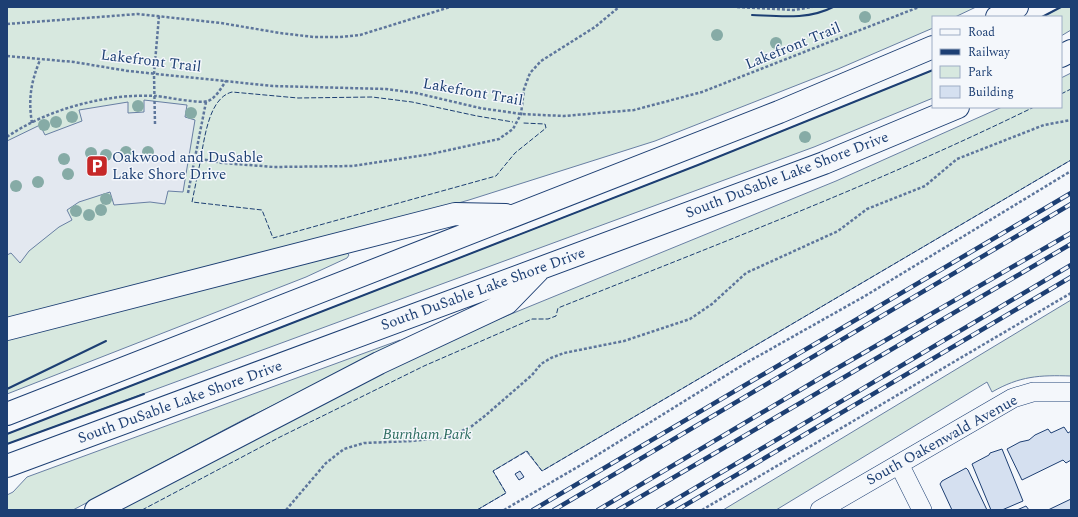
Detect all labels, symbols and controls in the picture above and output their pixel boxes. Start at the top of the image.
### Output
street label: Lakefront Trail [742,16,844,76]
legend [932,16,1062,108]
text: Road [968,23,995,42]
street label: Lakefront Trail [99,43,203,79]
text: Railway [968,43,1011,62]
text: Park [968,63,993,82]
street label: Lakefront Trail [421,72,525,112]
text: Building [968,83,1014,102]
street label: South DuSable Lake Shore Drive [682,126,892,224]
place label: Oakwood and DuSable Lake Shore Drive [112,146,263,186]
parking icon: Oakwood and DuSable Lake Shore Drive [84,153,110,179]
street label: South DuSable Lake Shore Drive [377,241,589,337]
street label: South DuSable Lake Shore Drive [74,354,286,450]
street label: South Oakenwald Avenue [862,389,1022,491]
park label: Burnham Park [382,423,472,446]

